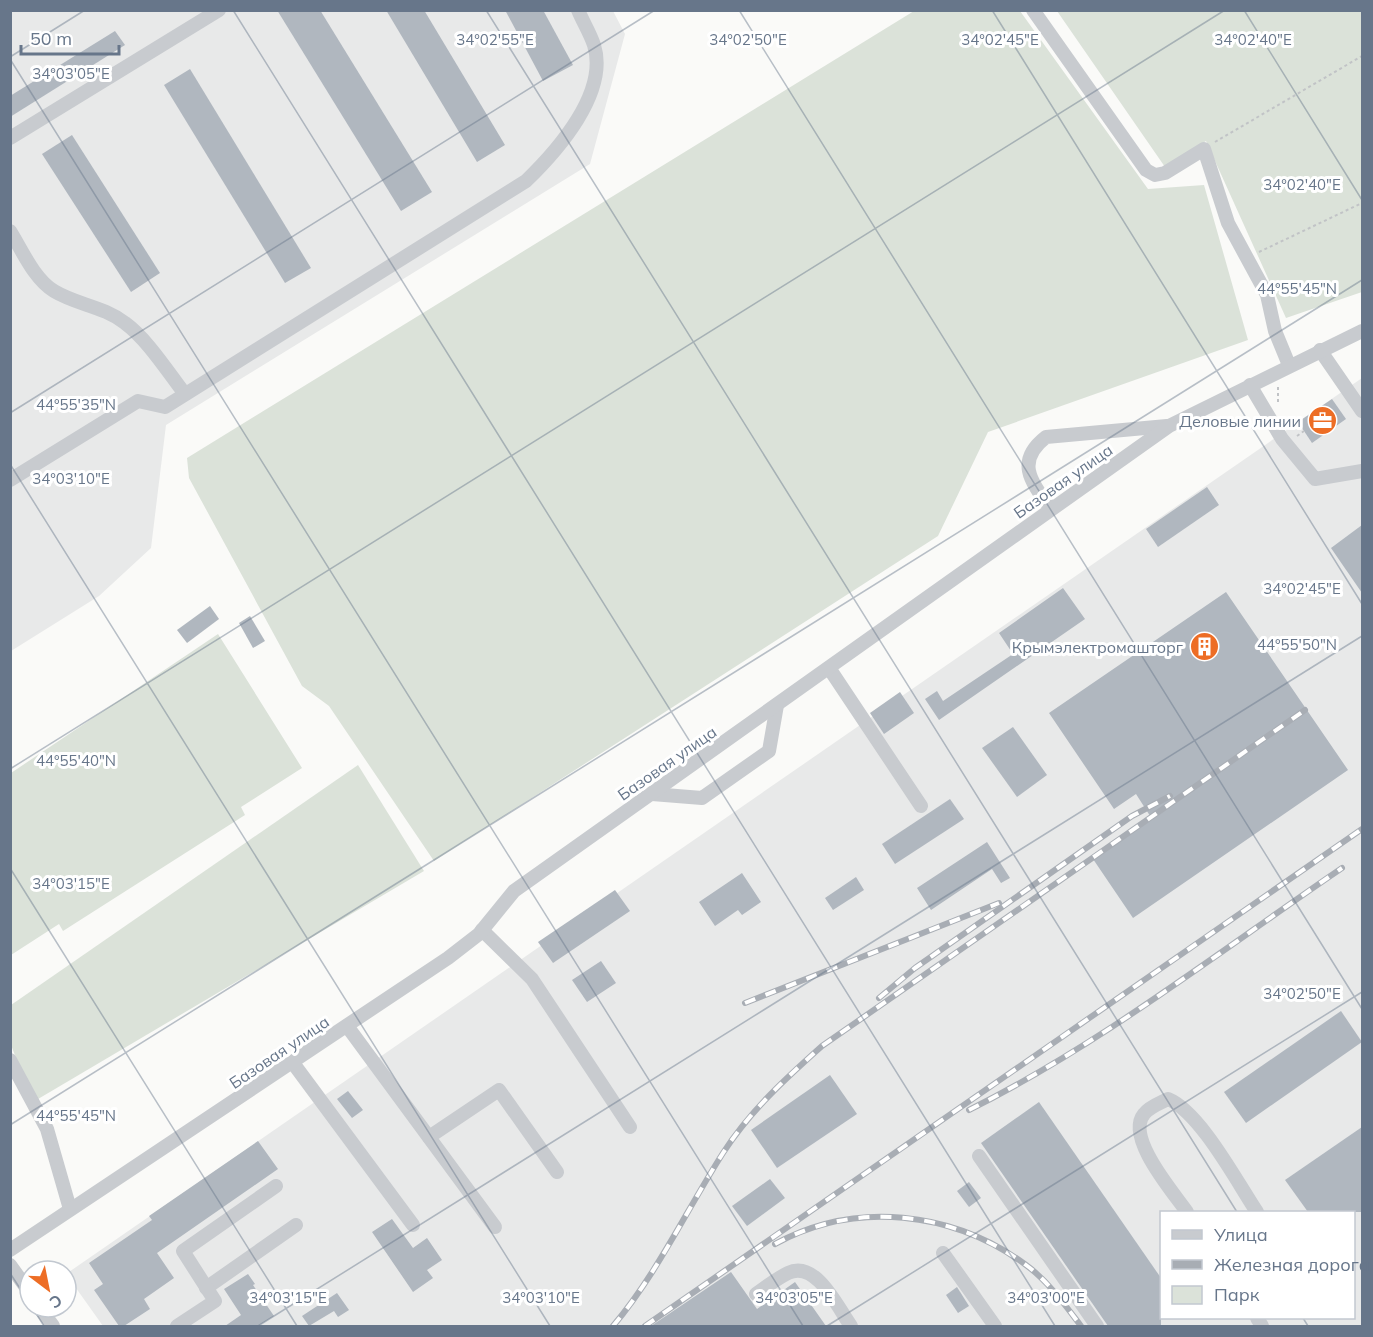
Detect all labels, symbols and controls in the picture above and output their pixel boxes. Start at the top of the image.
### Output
scale bar [21,18,118,56]
text: 50 m [30,27,72,50]
text: 34°02'55"E [456,30,534,49]
text: 34°02'50"E [709,30,787,49]
text: 34°02'45"E [961,30,1039,49]
text: 34°02'40"E [1214,30,1292,49]
text: 34°03'05"E [32,64,110,83]
text: 34°02'40"E [1263,175,1341,194]
text: 44°55'45"N [1257,279,1337,298]
text: 44°55'35"N [36,395,116,414]
office icon: Деловые линии [1306,405,1338,437]
place label: Деловые линии [1179,411,1301,431]
street label: Базовая улица [1010,439,1116,523]
text: 34°03'10"E [32,469,110,488]
text: 34°02'45"E [1263,579,1341,598]
building icon: Крымэлектромашторг [1188,631,1220,663]
text: 44°55'50"N [1257,635,1337,654]
place label: Крымэлектромашторг [1012,637,1183,657]
street label: Базовая улица [614,721,720,805]
text: 44°55'40"N [36,751,116,770]
text: 34°03'15"E [32,874,110,893]
text: 34°02'50"E [1263,984,1341,1003]
street label: Базовая улица [225,1011,333,1093]
text: 44°55'45"N [36,1106,116,1125]
legend [1160,1211,1355,1319]
text: Улица [1213,1223,1268,1246]
text: Железная дорога [1214,1253,1370,1276]
north arrow [18,1259,78,1319]
text: Парк [1214,1283,1260,1306]
text: 34°03'15"E [249,1288,327,1307]
text: 34°03'10"E [502,1288,580,1307]
text: 34°03'05"E [755,1288,833,1307]
text: 34°03'00"E [1007,1288,1085,1307]
text: С [46,1290,66,1313]

